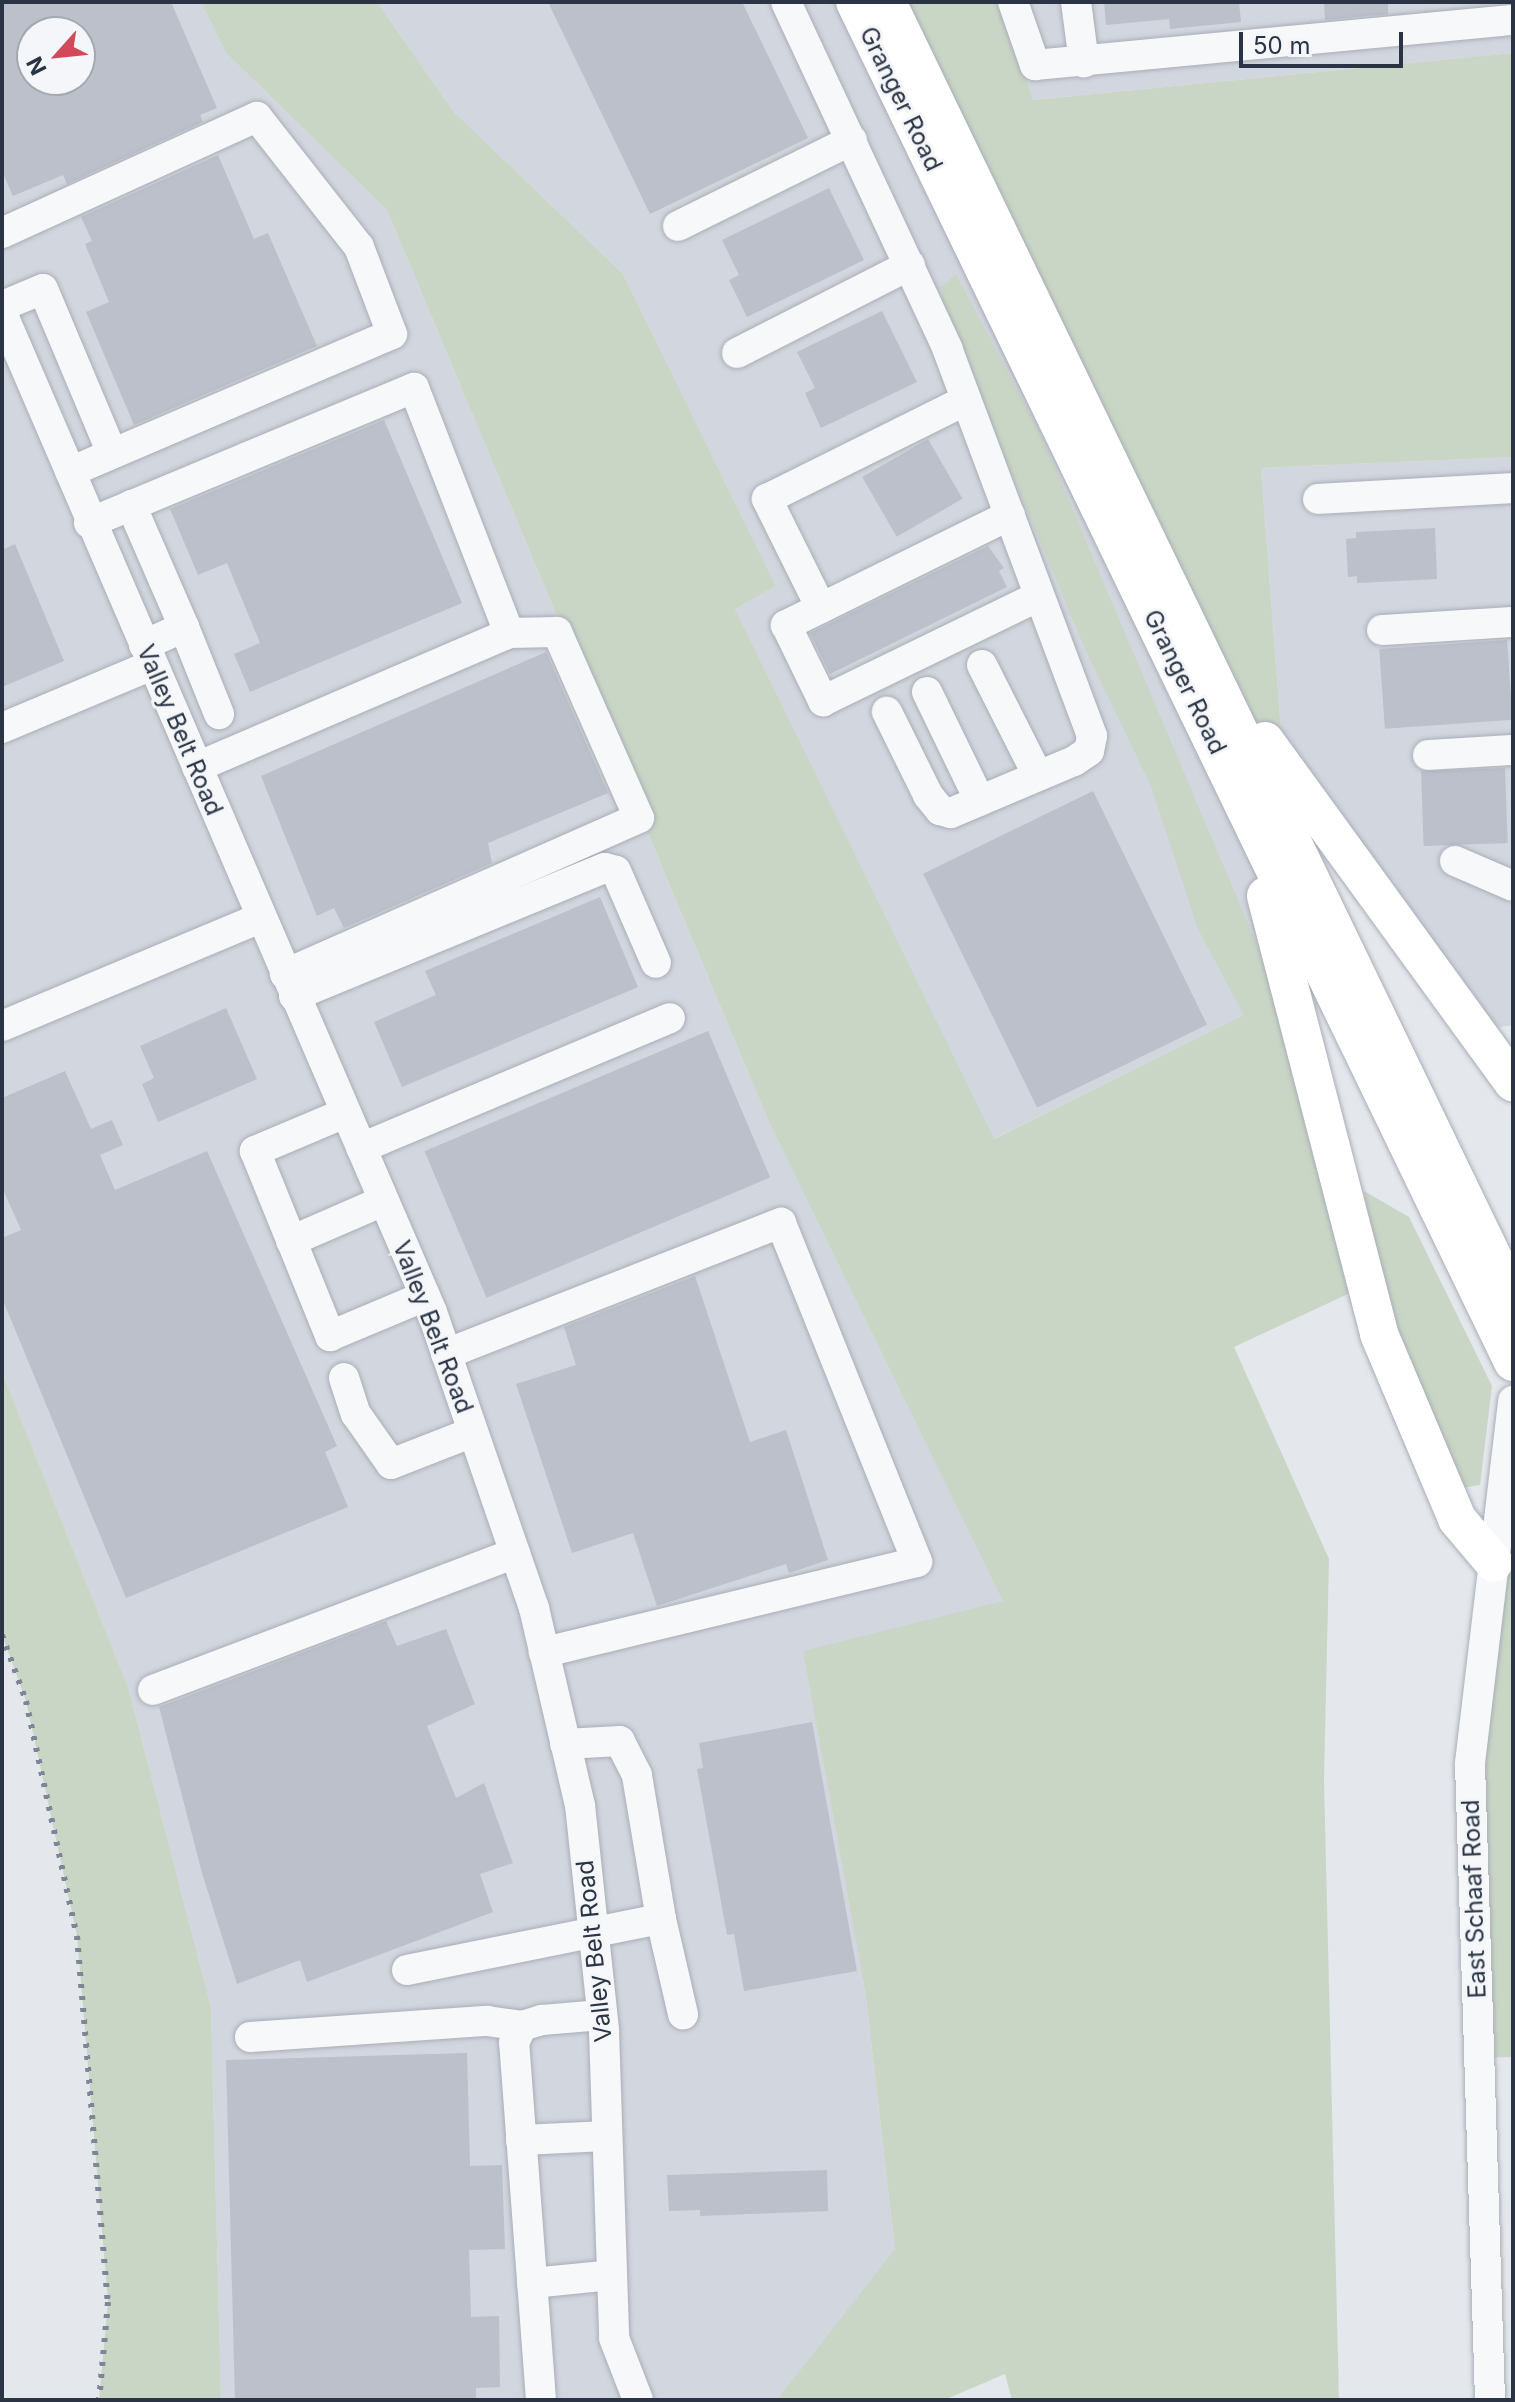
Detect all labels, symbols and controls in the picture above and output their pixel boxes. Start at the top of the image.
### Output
north arrow [16,16,96,96]
scale bar [1243,16,1407,66]
street label: Granger Road [854,22,948,176]
text: 50 m [1253,31,1311,60]
text: N [21,53,52,79]
street label: Granger Road [1138,605,1232,759]
street label: Valley Belt Road [131,640,229,820]
street label: Valley Belt Road [387,1237,479,1417]
street label: East Schaaf Road [1456,1799,1492,1999]
street label: Valley Belt Road [570,1859,618,2043]

